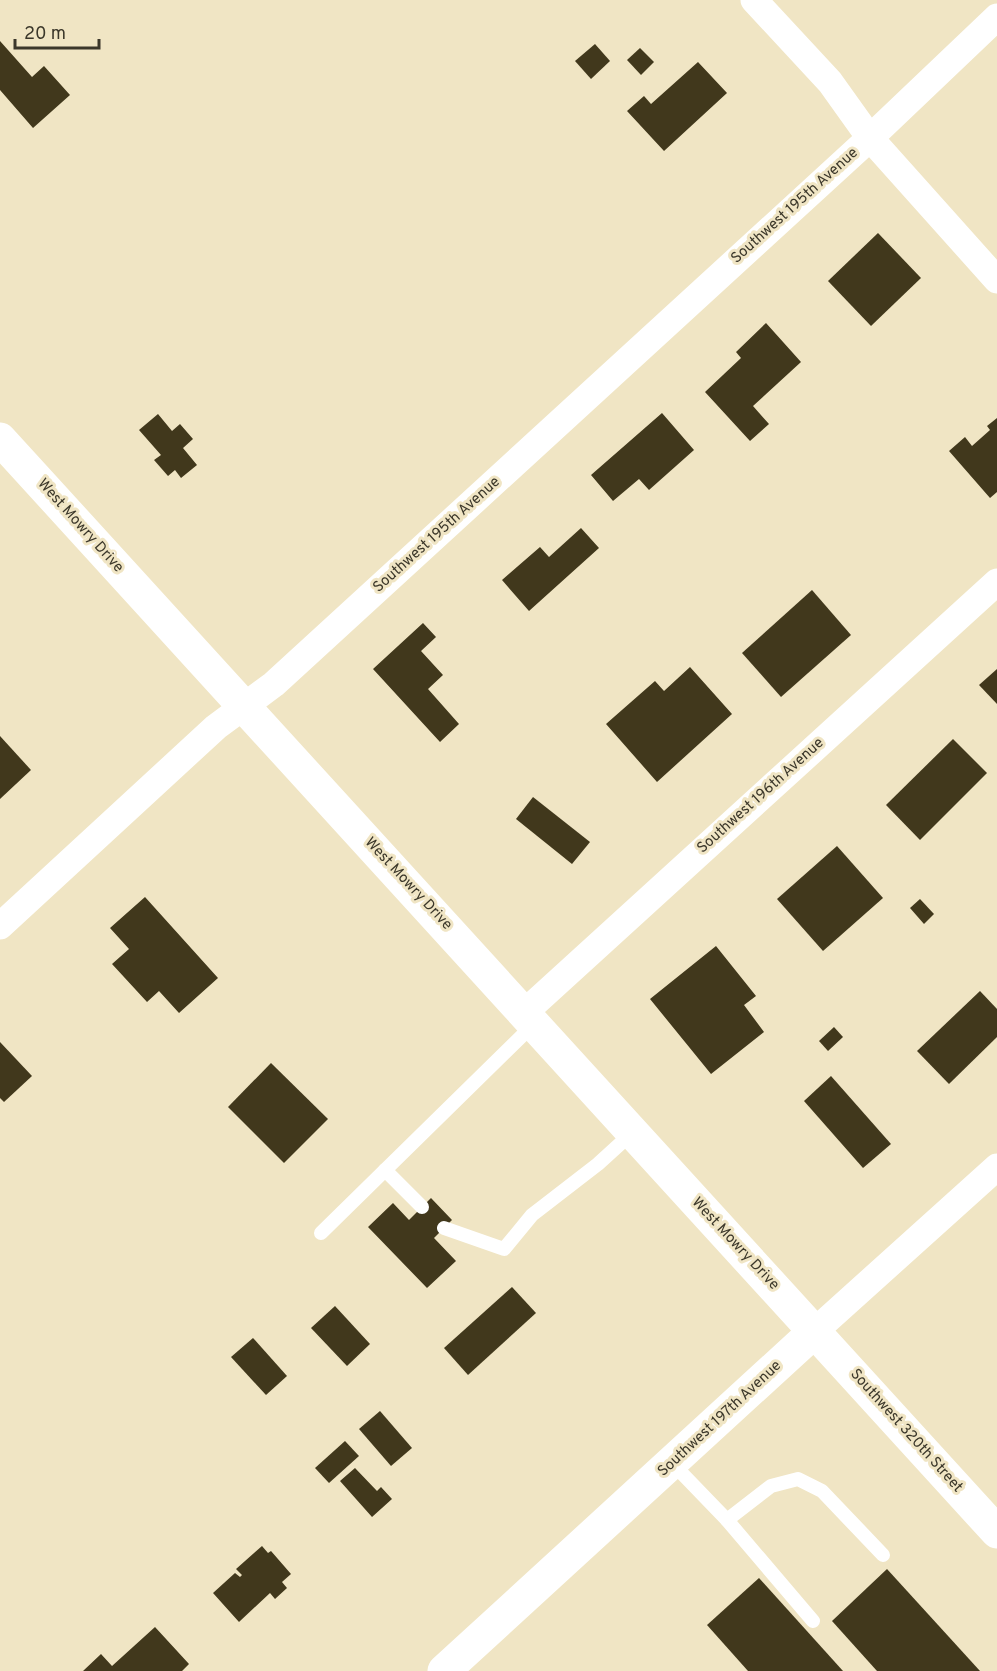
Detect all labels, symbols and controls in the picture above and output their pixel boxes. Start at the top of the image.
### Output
scale bar [15,12,99,50]
text: 20 m [24,23,66,46]
street label: Southwest 195th Avenue [728,144,862,268]
street label: Southwest 195th Avenue [370,473,504,597]
street label: West Mowry Drive [33,475,127,577]
street label: Southwest 196th Avenue [694,734,828,858]
street label: West Mowry Drive [360,834,456,934]
street label: West Mowry Drive [687,1194,783,1294]
street label: Southwest 197th Avenue [654,1357,786,1481]
street label: Southwest 320th Street [845,1365,967,1497]

